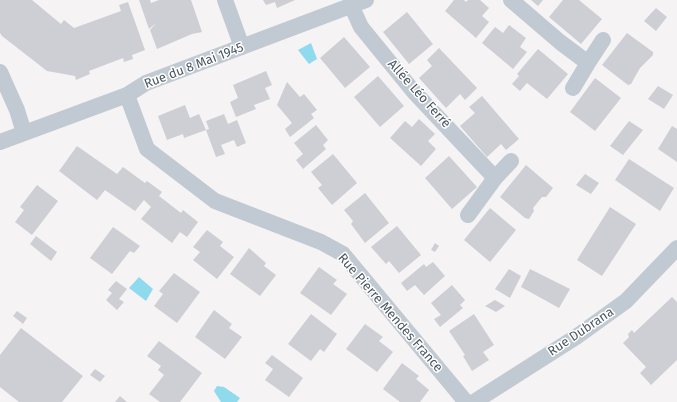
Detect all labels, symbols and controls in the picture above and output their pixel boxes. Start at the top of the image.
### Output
street label: Rue du 8 Mai 1945 [142,40,246,92]
street label: Allée Léo Ferré [384,57,454,131]
street label: Rue Pierre Mendes France [334,251,446,375]
street label: Rue Dubrana [545,304,617,360]

